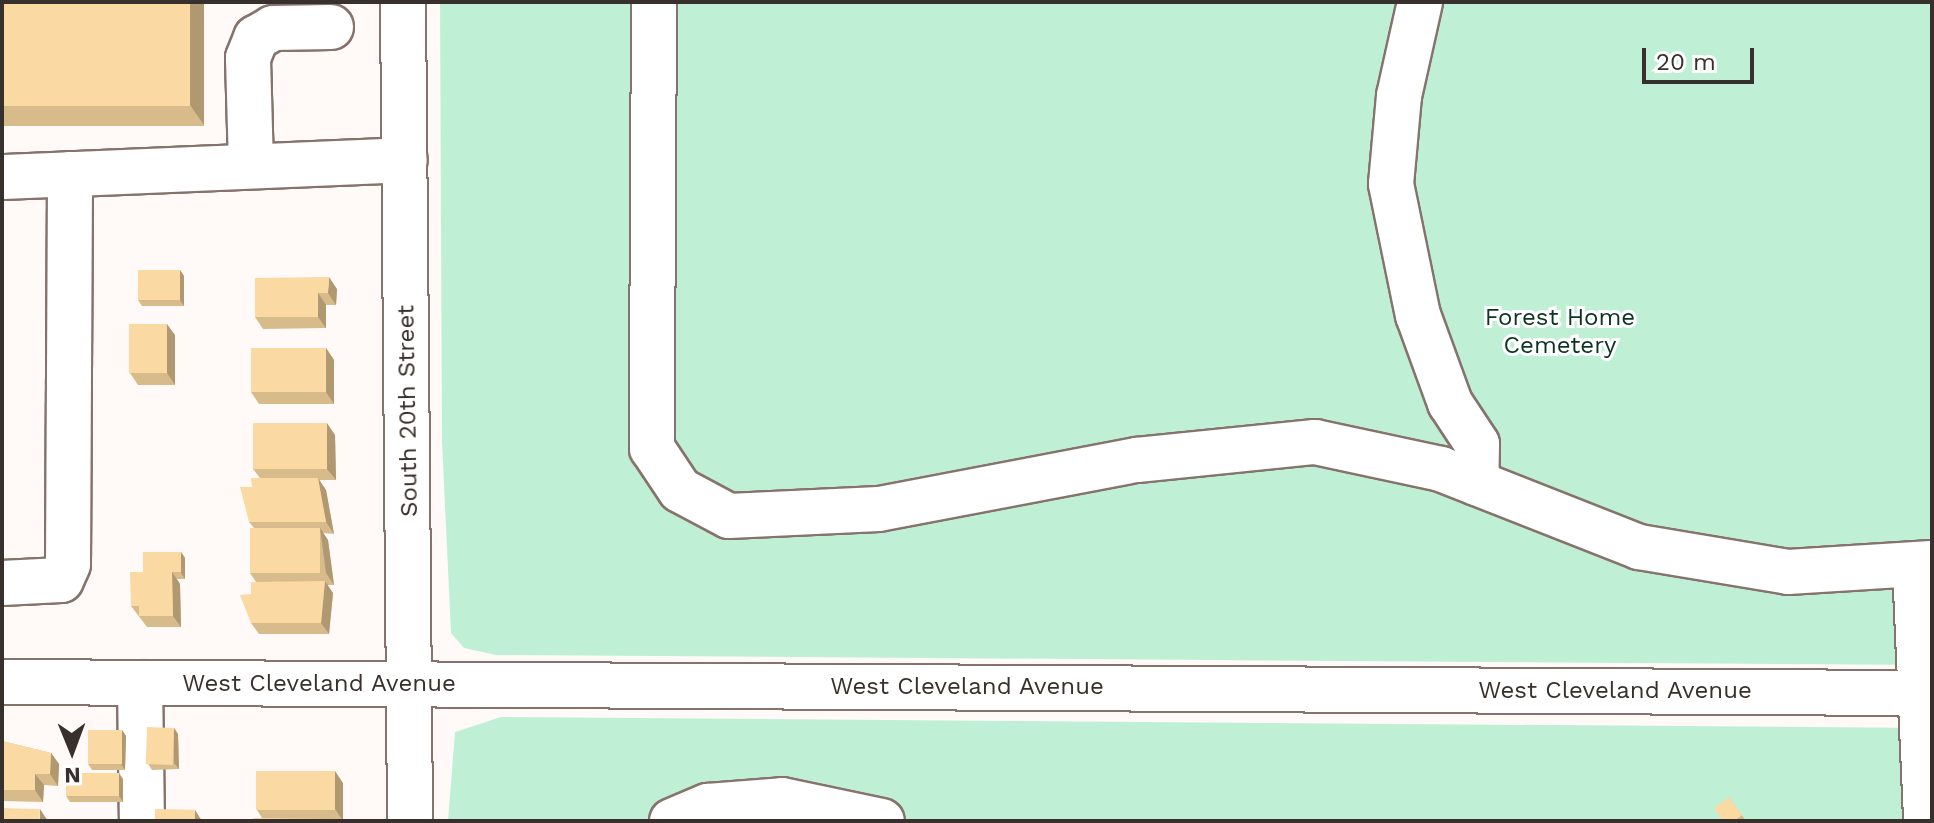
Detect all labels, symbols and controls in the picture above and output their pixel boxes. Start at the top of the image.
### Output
scale bar [1646,32,1758,82]
text: 20 m [1656,48,1716,76]
park label: Forest Home Cemetery [1485,304,1635,360]
street label: South 20th Street [392,305,424,517]
street label: West Cleveland Avenue [182,670,456,698]
street label: West Cleveland Avenue [830,673,1104,701]
street label: West Cleveland Avenue [1478,677,1752,705]
north arrow [32,711,112,791]
text: N [64,763,81,788]

